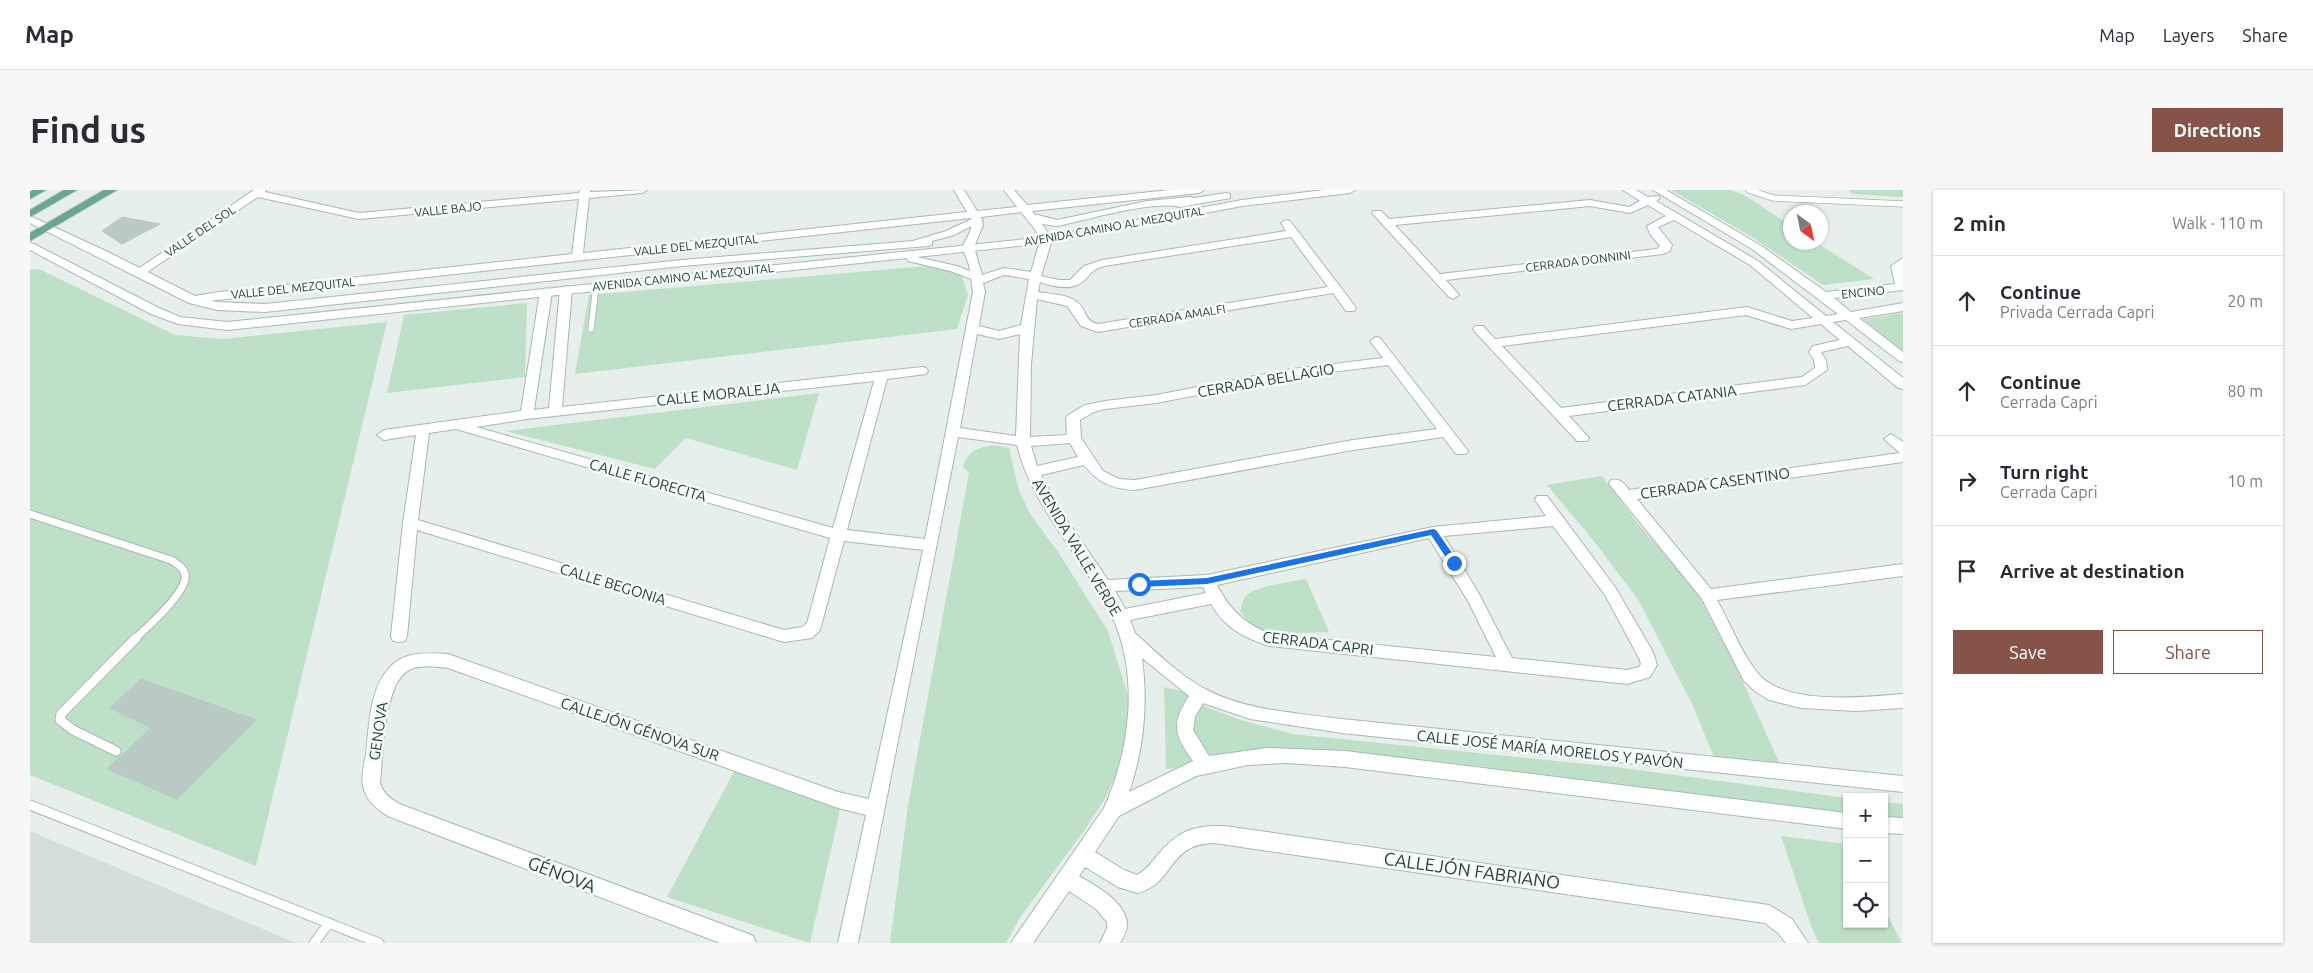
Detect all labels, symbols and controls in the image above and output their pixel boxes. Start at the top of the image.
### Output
text: Map [25,21,74,48]
text: Map [2099,25,2135,45]
text: Layers [2163,25,2214,45]
text: Share [2242,25,2288,45]
button: Directions [2152,108,2283,152]
text: Find us [30,110,146,150]
street label: VALLE BAJO [414,199,482,219]
street label: VALLE DEL SOL [162,203,238,259]
street label: AVENIDA CAMINO AL MEZQUITAL [1023,204,1205,248]
north arrow [1783,205,1828,250]
text: 2 min [1953,211,2006,235]
text: Walk · 110 m [2172,214,2263,232]
street label: VALLE DEL MEZQUITAL [633,232,759,258]
street label: CERRADA DONNINI [1525,248,1631,274]
street label: AVENIDA CAMINO AL MEZQUITAL [592,261,774,293]
street label: VALLE DEL MEZQUITAL [230,275,356,301]
text: Continue [2000,281,2081,303]
street label: ENCINO [1841,283,1885,301]
icon: ahead [1953,287,1981,315]
text: 20 m [2227,292,2263,310]
street label: CERRADA AMALFI [1128,302,1226,330]
text: Privada Cerrada Capri [2000,303,2154,321]
street label: CERRADA BELLAGIO [1196,360,1336,400]
text: Continue [2000,371,2081,393]
icon: ahead [1953,377,1981,405]
street label: CALLE MORALEJA [655,379,781,409]
street label: CERRADA CATANIA [1606,382,1738,414]
text: 80 m [2227,382,2263,400]
text: Cerrada Capri [2000,393,2098,411]
street label: CALLE FLORECITA [588,455,709,505]
text: Turn right [2000,461,2088,483]
street label: CERRADA CASENTINO [1639,464,1791,502]
icon: right [1953,467,1981,495]
text: 10 m [2227,472,2263,490]
street label: AVENIDA VALLE VERDE [1029,475,1125,619]
text: Cerrada Capri [2000,483,2098,501]
route end [1443,552,1466,575]
icon: arrive [1953,557,1981,585]
street label: CALLE BEGONIA [558,560,668,608]
text: Arrive at destination [2000,560,2185,582]
route start [1128,573,1151,596]
street label: CERRADA CAPRI [1262,628,1374,658]
button: Save [1953,630,2103,674]
button: Share [2113,630,2263,674]
street label: CALLEJÓN GÉNOVA SUR [559,694,721,764]
street label: GENOVA [365,700,391,761]
street label: CALLE JOSÉ MARÍA MORELOS Y PAVÓN [1416,727,1684,771]
map controls [1843,793,1888,928]
button: + [1843,793,1888,838]
button: − [1843,838,1888,883]
street label: CALLEJÓN FABRIANO [1382,847,1562,892]
street label: GÉNOVA [525,851,599,896]
button: locate [1843,883,1888,928]

